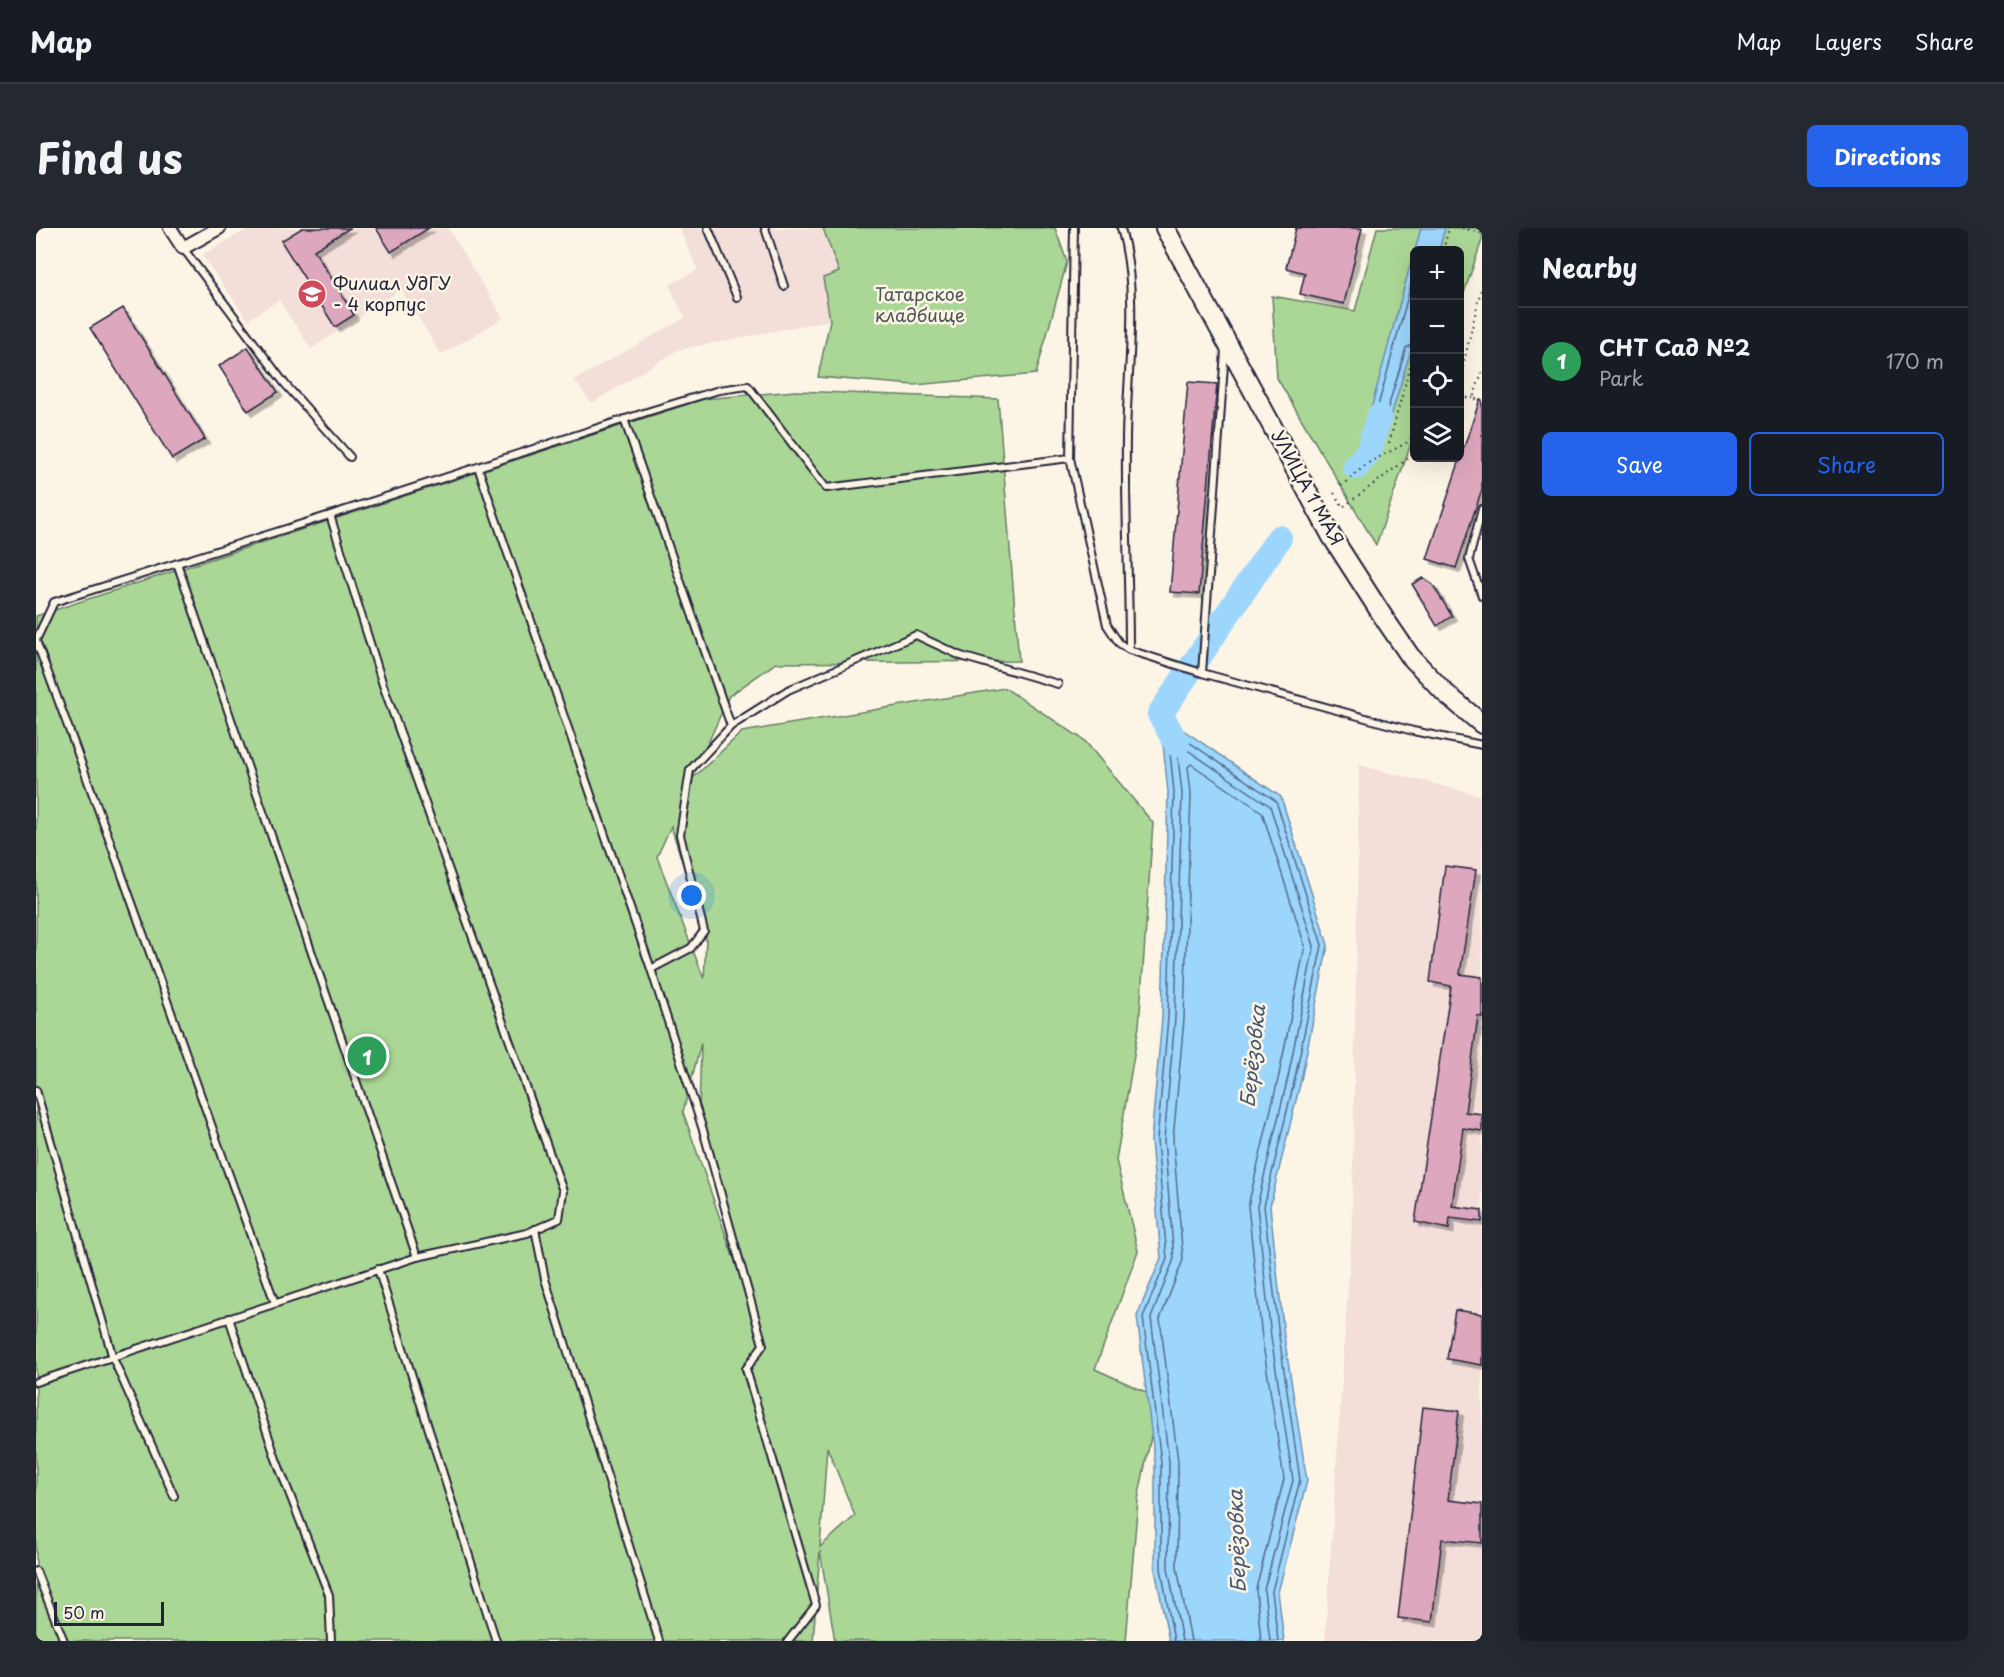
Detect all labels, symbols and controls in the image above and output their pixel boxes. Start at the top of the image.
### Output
text: Map [30,20,92,63]
text: Map [1737,25,1781,57]
text: Layers [1814,25,1882,57]
text: Share [1915,25,1974,57]
text: Find us [36,125,183,188]
button: Directions [1807,125,1968,187]
map controls [1410,246,1464,462]
button: + [1410,246,1464,300]
text: Nearby [1542,248,1637,287]
place label: Филиал УдГУ - 4 корпус [333,269,451,317]
school or university icon: Филиал УдГУ - 4 корпус [296,278,328,310]
park label: Татарское кладбище [875,280,965,328]
button: − [1410,300,1464,354]
text: СНТ Сад №2 [1599,330,1750,363]
text: 1 [1557,346,1566,376]
text: 170 m [1886,346,1944,376]
button: locate [1410,354,1464,408]
text: Park [1599,363,1644,393]
button: layers [1410,408,1464,462]
street label: УЛИЦА 1 МАЯ [1265,425,1351,550]
button: Save [1542,432,1737,496]
button: Share [1749,432,1944,496]
your location [677,881,706,910]
water label: Берёзовка [1232,1003,1272,1109]
pin: 1 [348,1034,386,1078]
water label: Берёзовка [1219,1489,1253,1593]
scale bar [54,1599,164,1626]
text: 50 m [63,1600,104,1624]

